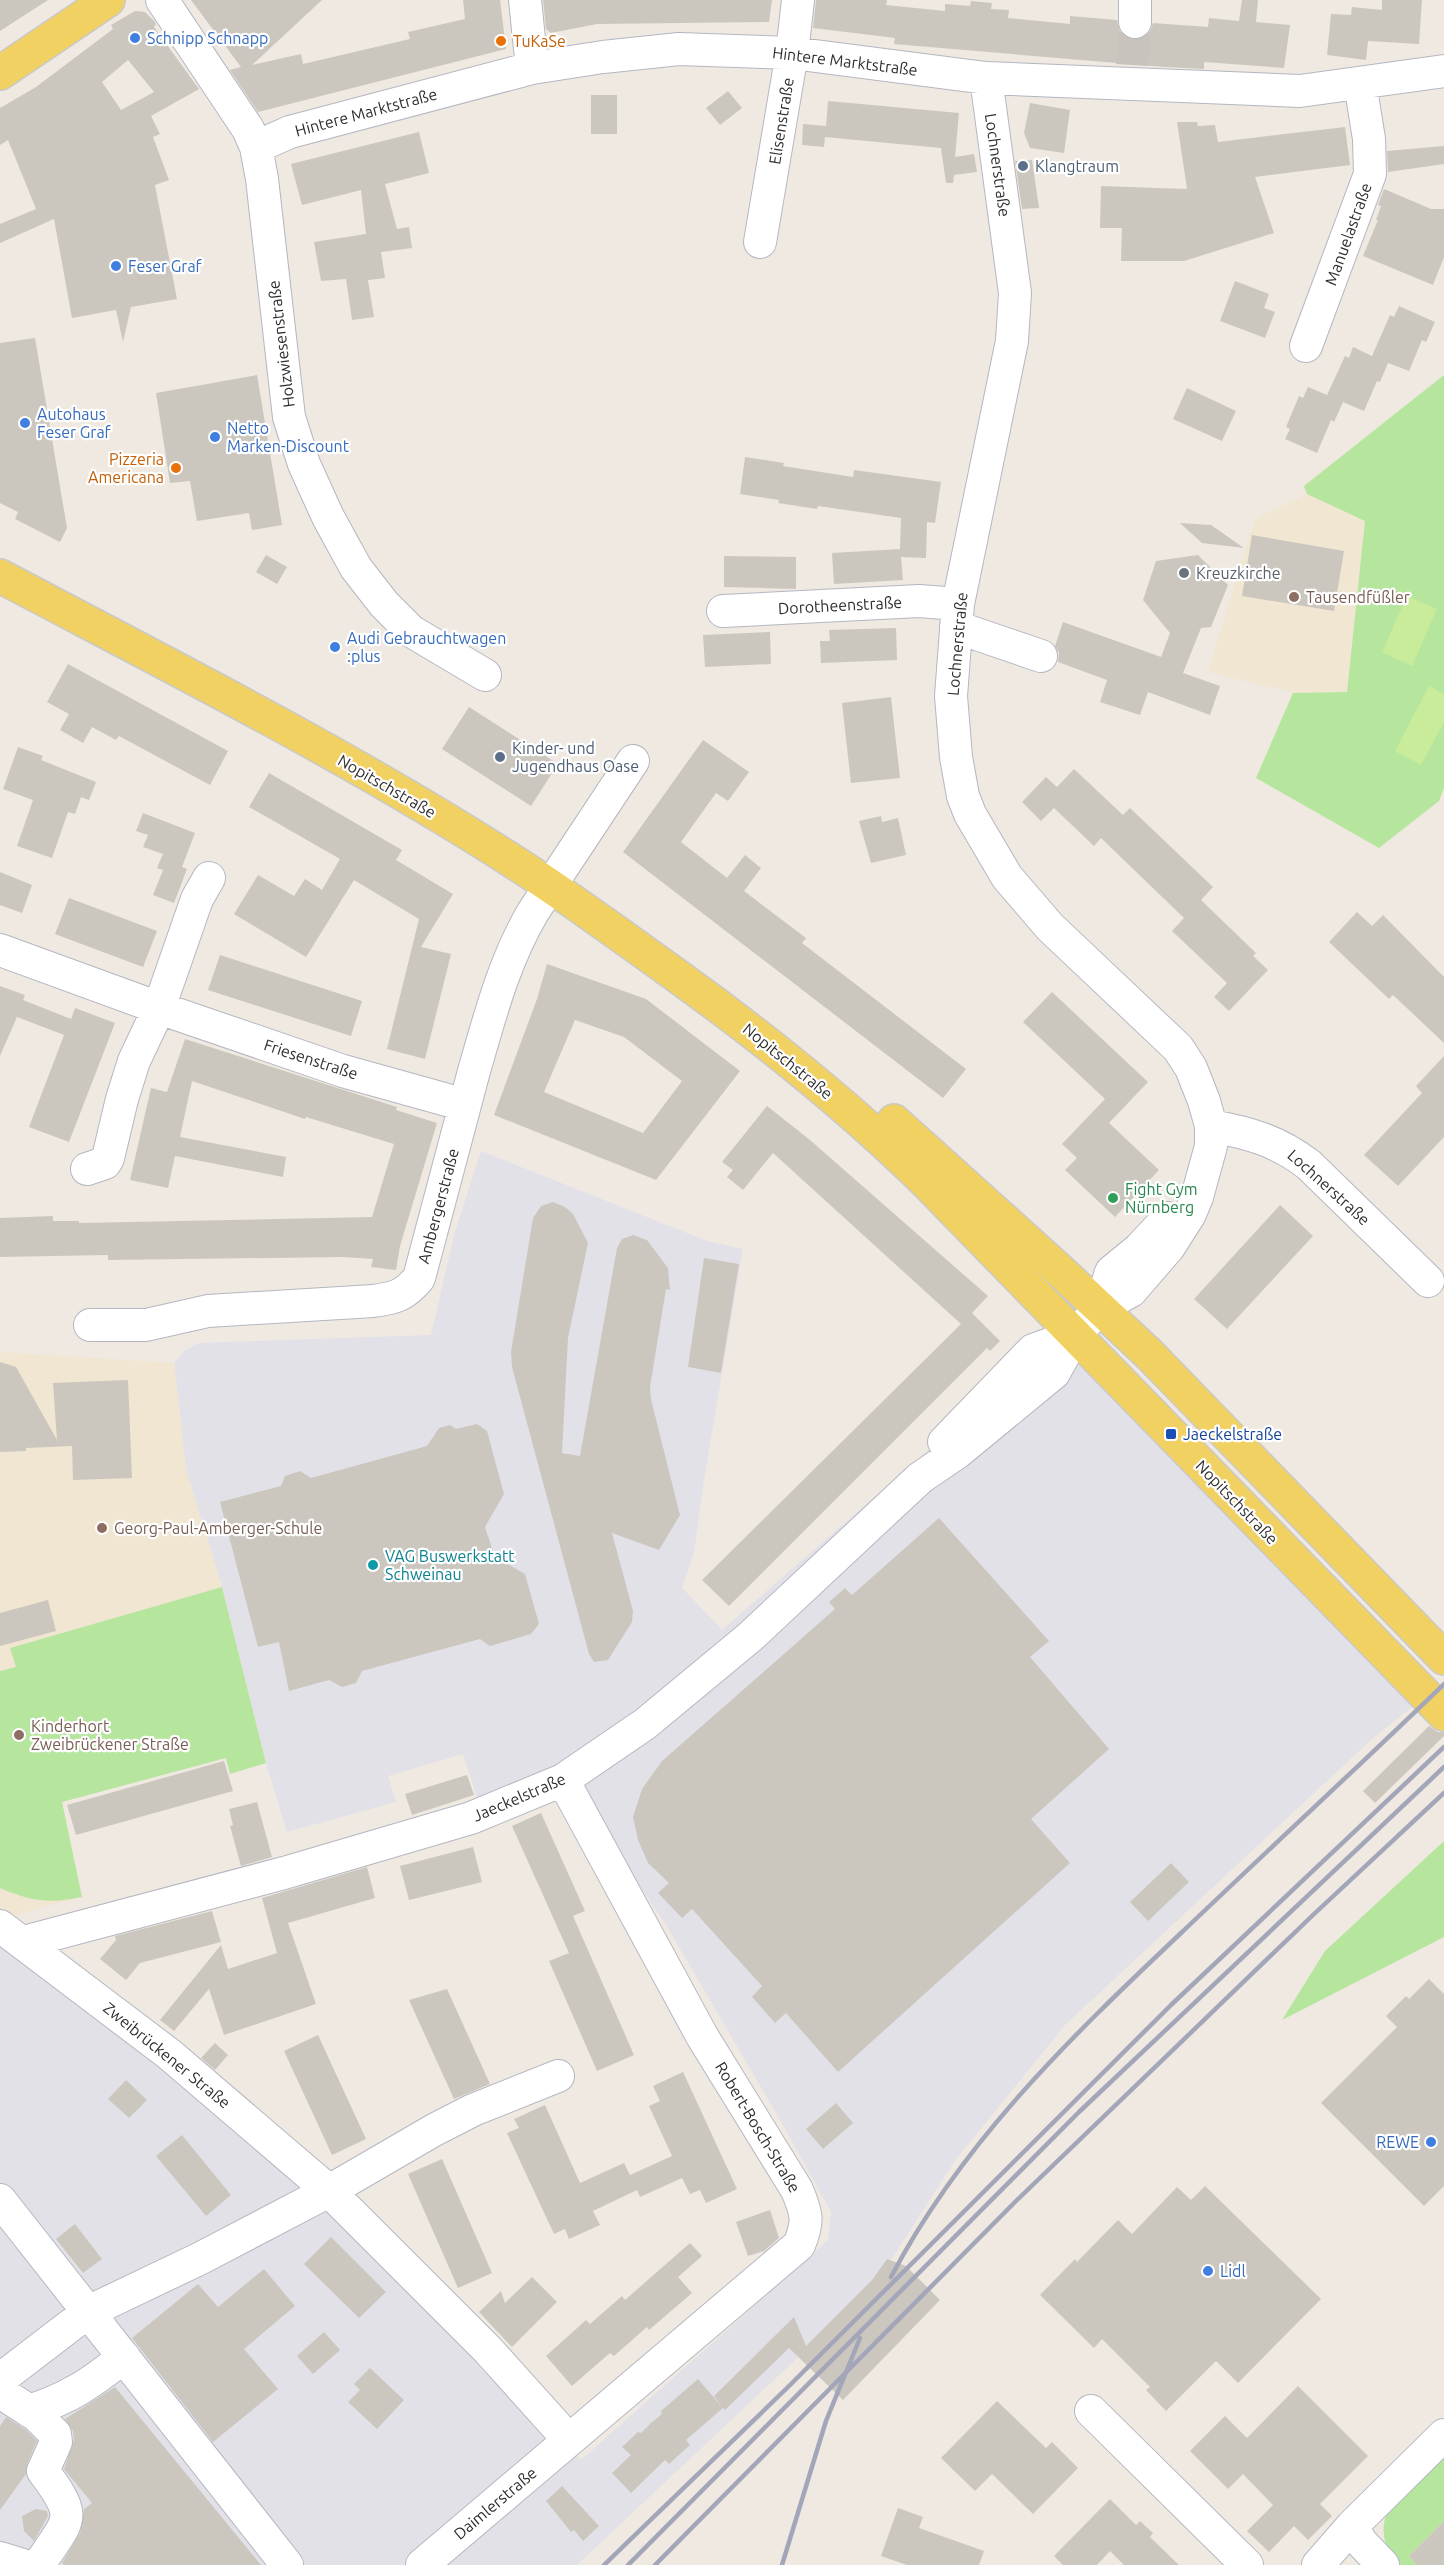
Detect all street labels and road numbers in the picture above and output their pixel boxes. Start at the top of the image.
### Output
street label: Hintere Marktstraße [771,43,919,79]
street label: Elisenstraße [765,76,797,166]
street label: Hintere Marktstraße [293,84,439,140]
street label: Lochnerstraße [982,112,1014,218]
street label: Manuelastraße [1321,180,1375,288]
street label: Holzwiesenstraße [264,279,298,409]
street label: Lochnerstraße [943,591,971,697]
street label: Dorotheenstraße [777,593,903,617]
street label: Nopitschstraße [335,751,439,821]
street label: Nopitschstraße [740,1019,836,1103]
street label: Friesenstraße [262,1035,360,1083]
street label: Lochnerstraße [1284,1145,1374,1229]
street label: Ambergerstraße [414,1146,462,1266]
street label: Nopitschstraße [1192,1456,1282,1548]
street label: Jaeckelstraße [470,1769,568,1825]
street label: Zweibrückener Straße [100,1998,234,2112]
street label: Robert-Bosch-Straße [712,2058,804,2196]
street label: Daimlerstraße [450,2463,540,2543]

